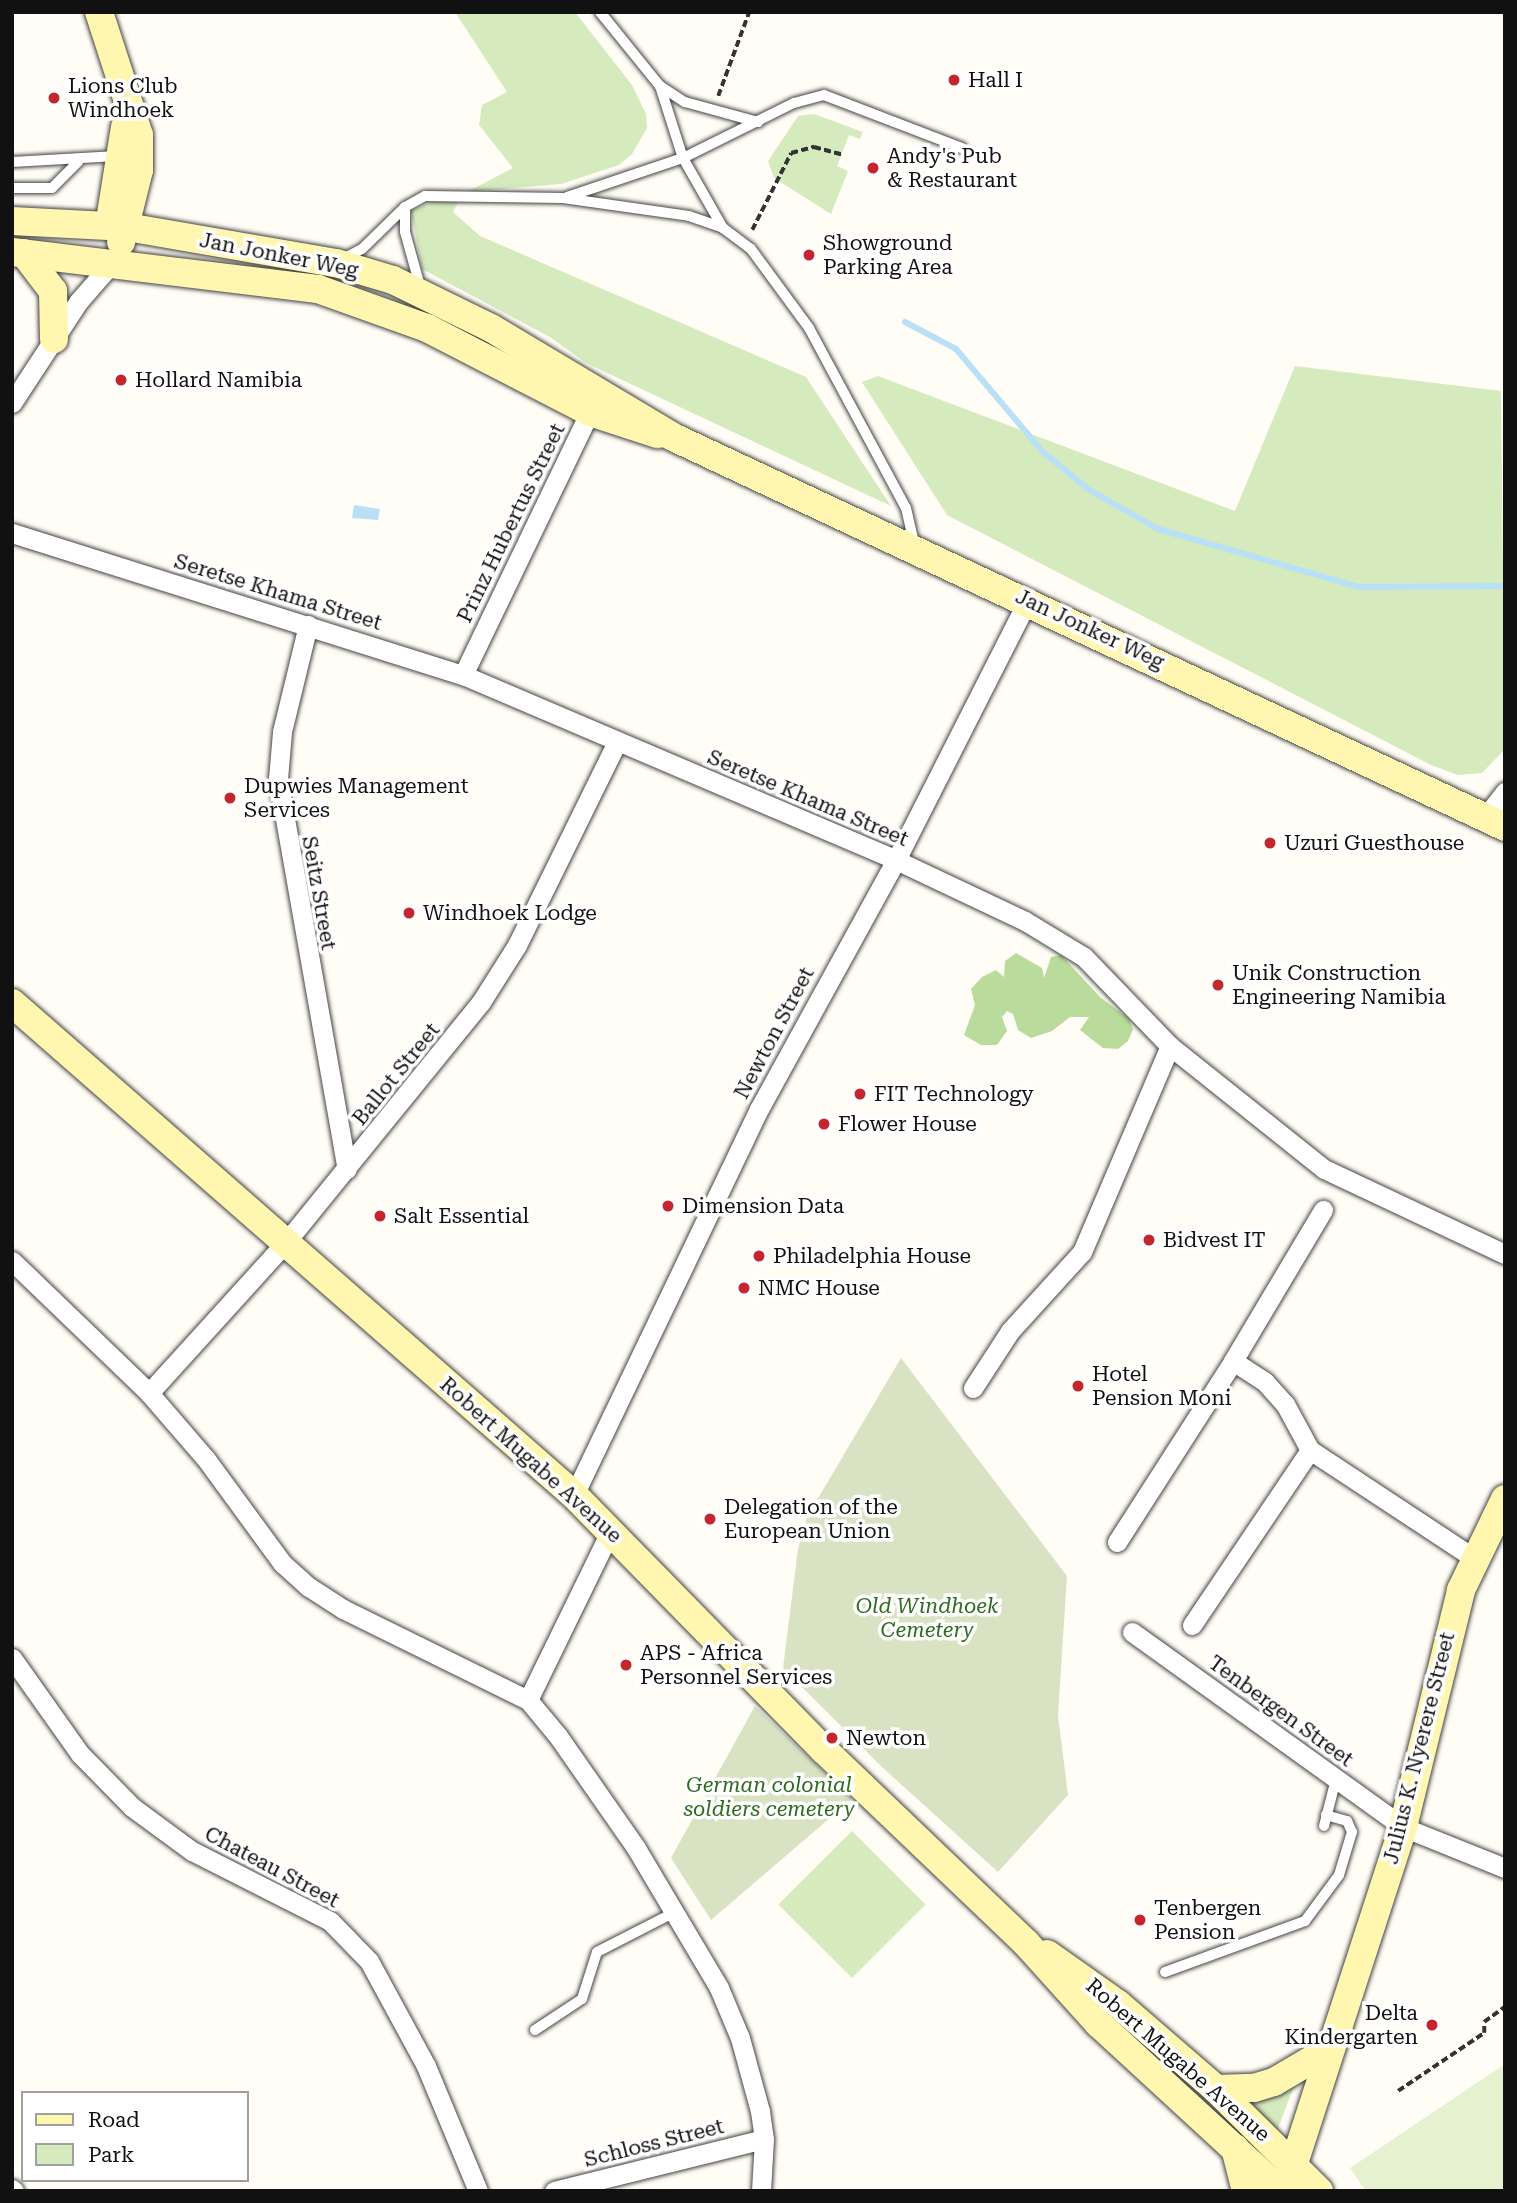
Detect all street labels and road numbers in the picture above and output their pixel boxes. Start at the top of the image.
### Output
street label: Jan Jonker Weg [197,227,361,283]
street label: Prinz Hubertus Street [452,419,570,627]
street label: Seretse Khama Street [171,548,385,636]
street label: Jan Jonker Weg [1012,584,1168,674]
street label: Seretse Khama Street [704,744,912,852]
street label: Seitz Street [297,834,341,952]
street label: Newton Street [729,963,819,1103]
street label: Ballot Street [347,1018,445,1130]
street label: Robert Mugabe Avenue [435,1372,627,1548]
street label: Julius K. Nyerere Street [1378,1629,1460,1867]
street label: Tenbergen Street [1204,1650,1358,1772]
street label: Chateau Street [200,1821,344,1913]
street label: Robert Mugabe Avenue [1081,1973,1275,2147]
street label: Schloss Street [581,2113,727,2173]

